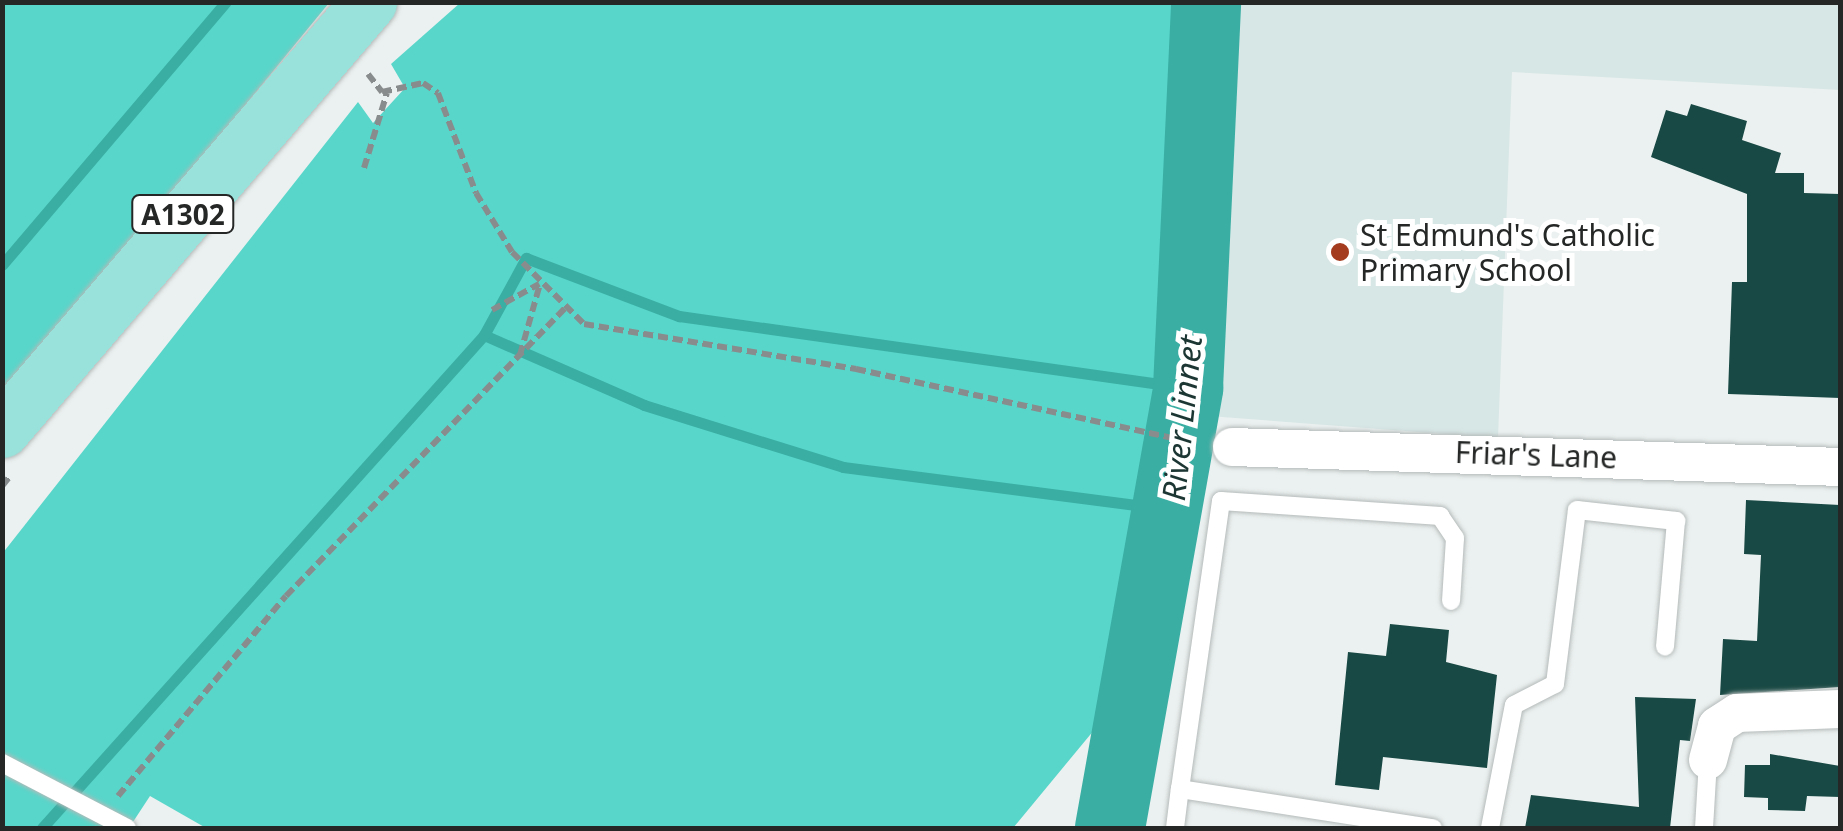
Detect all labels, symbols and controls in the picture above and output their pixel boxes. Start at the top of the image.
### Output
road number: A1302 [130,191,236,237]
place label: St Edmund's Catholic Primary School [1360,217,1655,288]
marker: St Edmund's Catholic Primary School [1329,241,1351,263]
water label: River Linnet [1154,334,1210,502]
street label: Friar's Lane [1454,434,1618,476]

